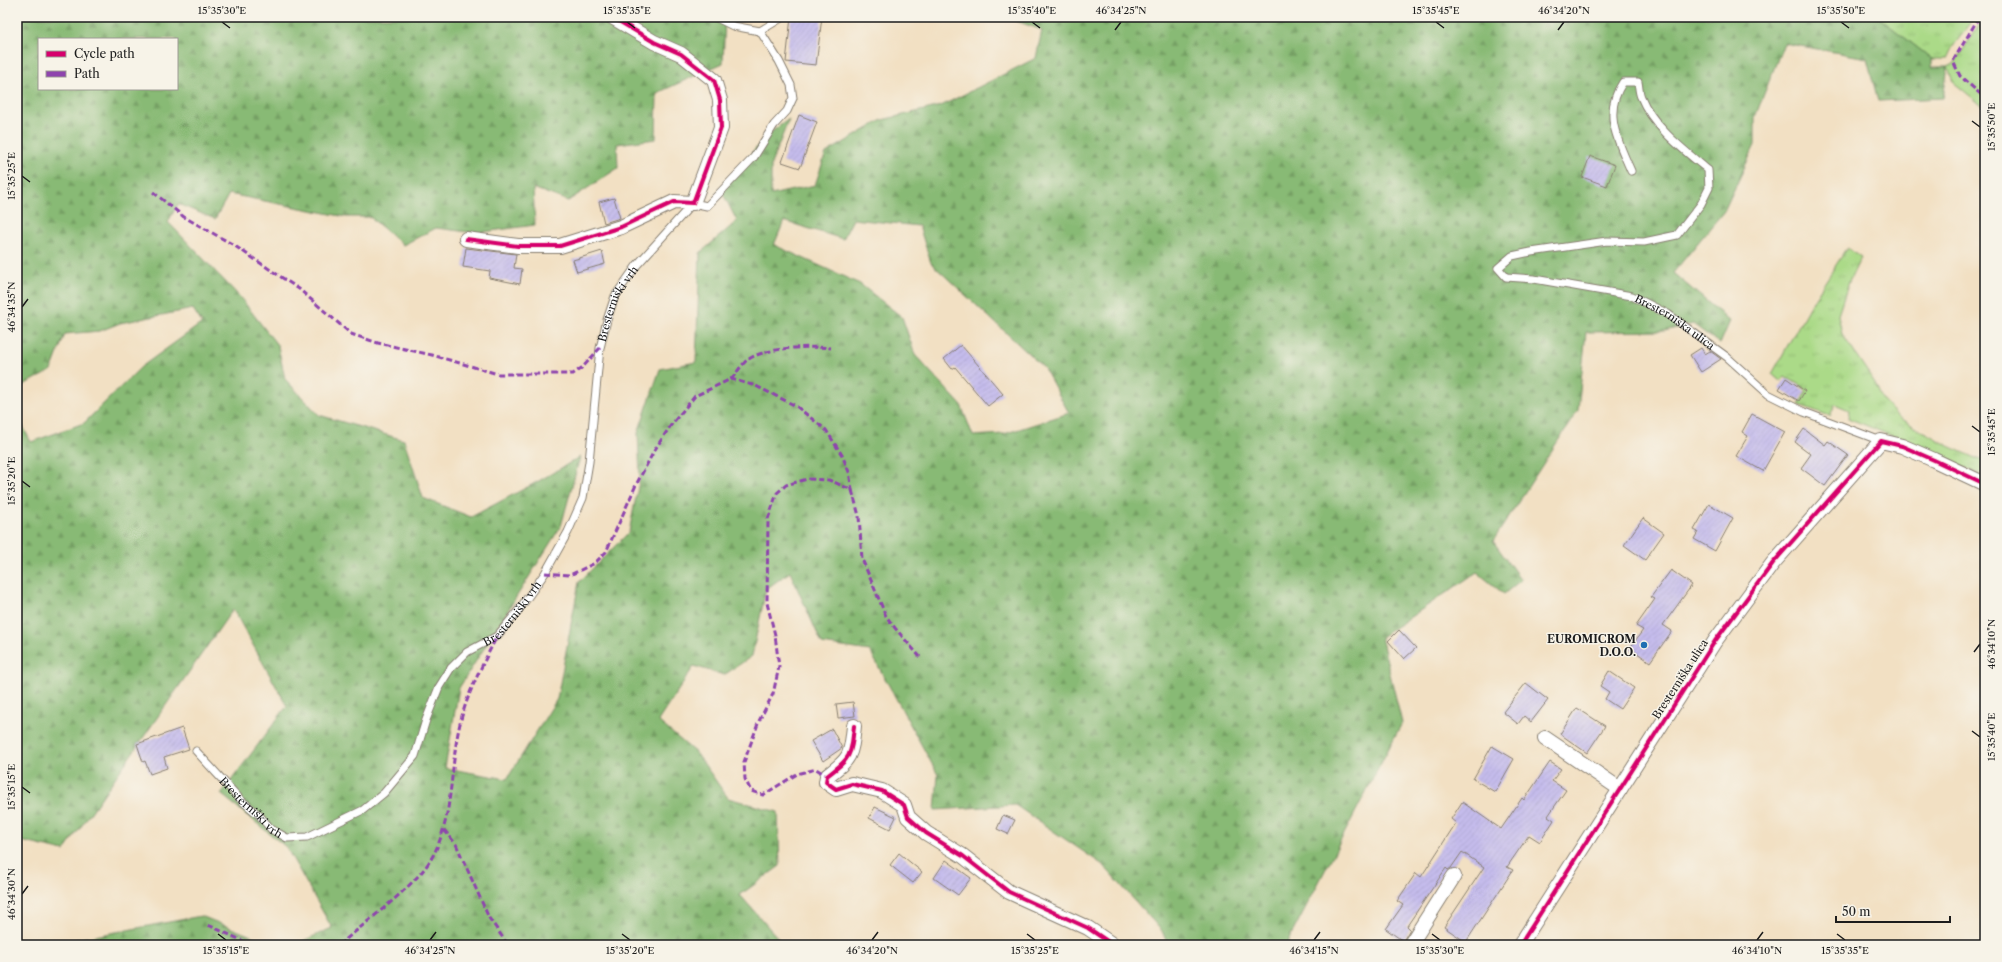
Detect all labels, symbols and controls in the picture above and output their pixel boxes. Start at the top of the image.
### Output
text: 15°35'30"E [198,4,246,17]
text: 15°35'35"E [603,4,651,17]
text: 15°35'40"E [1008,4,1056,17]
text: 46°34'25"N [1095,4,1147,17]
text: 15°35'45"E [1412,4,1460,17]
text: 46°34'20"N [1538,4,1590,17]
text: 15°35'50"E [1817,4,1865,17]
legend [38,38,178,90]
text: Cycle path [74,46,135,61]
text: Path [74,66,100,81]
text: 15°35'50"E [1985,103,1998,151]
text: 15°35'25"E [5,152,18,200]
street label: Bresterniški vrh [595,263,641,343]
text: 46°34'35"N [5,282,18,333]
street label: Bresterniška ulica [1632,291,1718,353]
text: 15°35'45"E [1985,408,1998,456]
text: 15°35'20"E [5,457,18,505]
street label: Bresterniški vrh [481,578,544,649]
text: 46°34'10"N [1985,619,1998,669]
place label: EUROMICROM D.O.O. [1547,632,1636,659]
street label: Bresterniška ulica [1649,636,1711,722]
marker: EUROMICROM D.O.O. [1639,640,1649,650]
text: 15°35'40"E [1985,713,1998,761]
text: 15°35'15"E [5,764,18,810]
street label: Bresterniški vrh [216,774,285,841]
text: 46°34'30"N [5,868,18,920]
scale bar [1836,898,1950,924]
text: 50 m [1842,904,1871,919]
text: 15°35'15"E [203,944,249,957]
text: 46°34'25"N [404,944,456,957]
text: 15°35'20"E [606,944,654,957]
text: 46°34'20"N [846,944,898,957]
text: 15°35'25"E [1011,944,1059,957]
text: 46°34'15"N [1289,944,1339,957]
text: 15°35'30"E [1416,944,1464,957]
text: 46°34'10"N [1732,944,1782,957]
text: 15°35'35"E [1821,944,1869,957]

